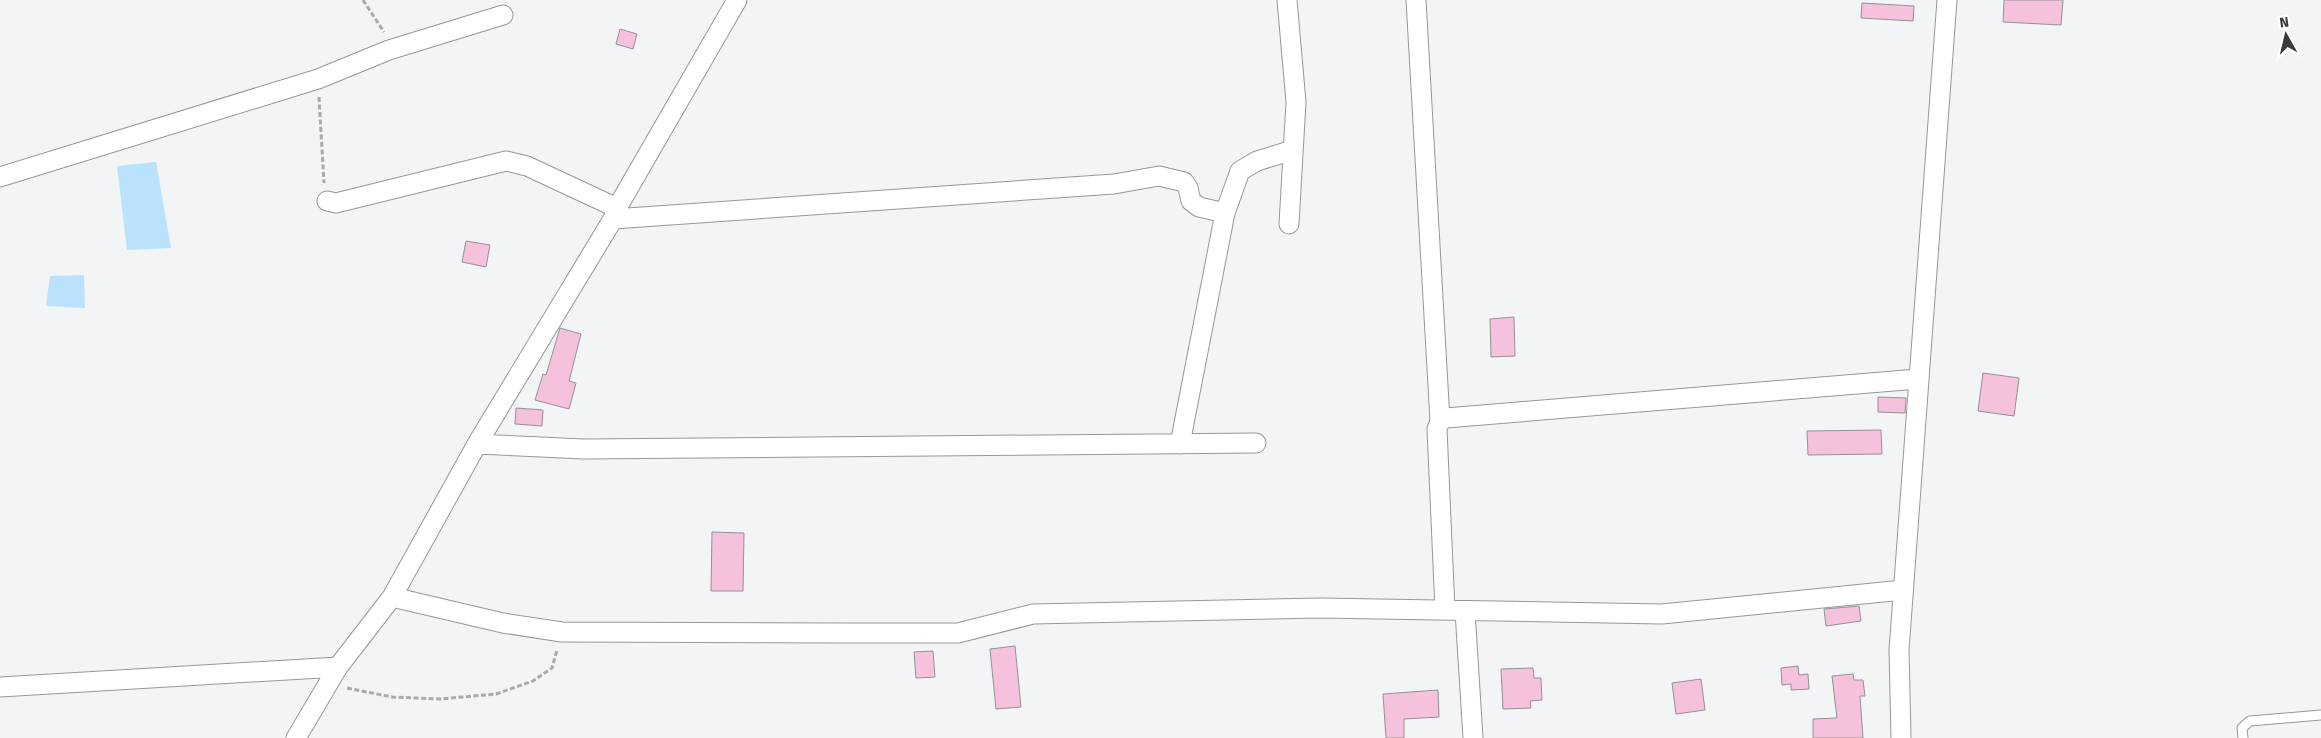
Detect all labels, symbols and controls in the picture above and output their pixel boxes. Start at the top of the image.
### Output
north arrow [2261,10,2311,60]
text: N [2278,14,2290,32]

